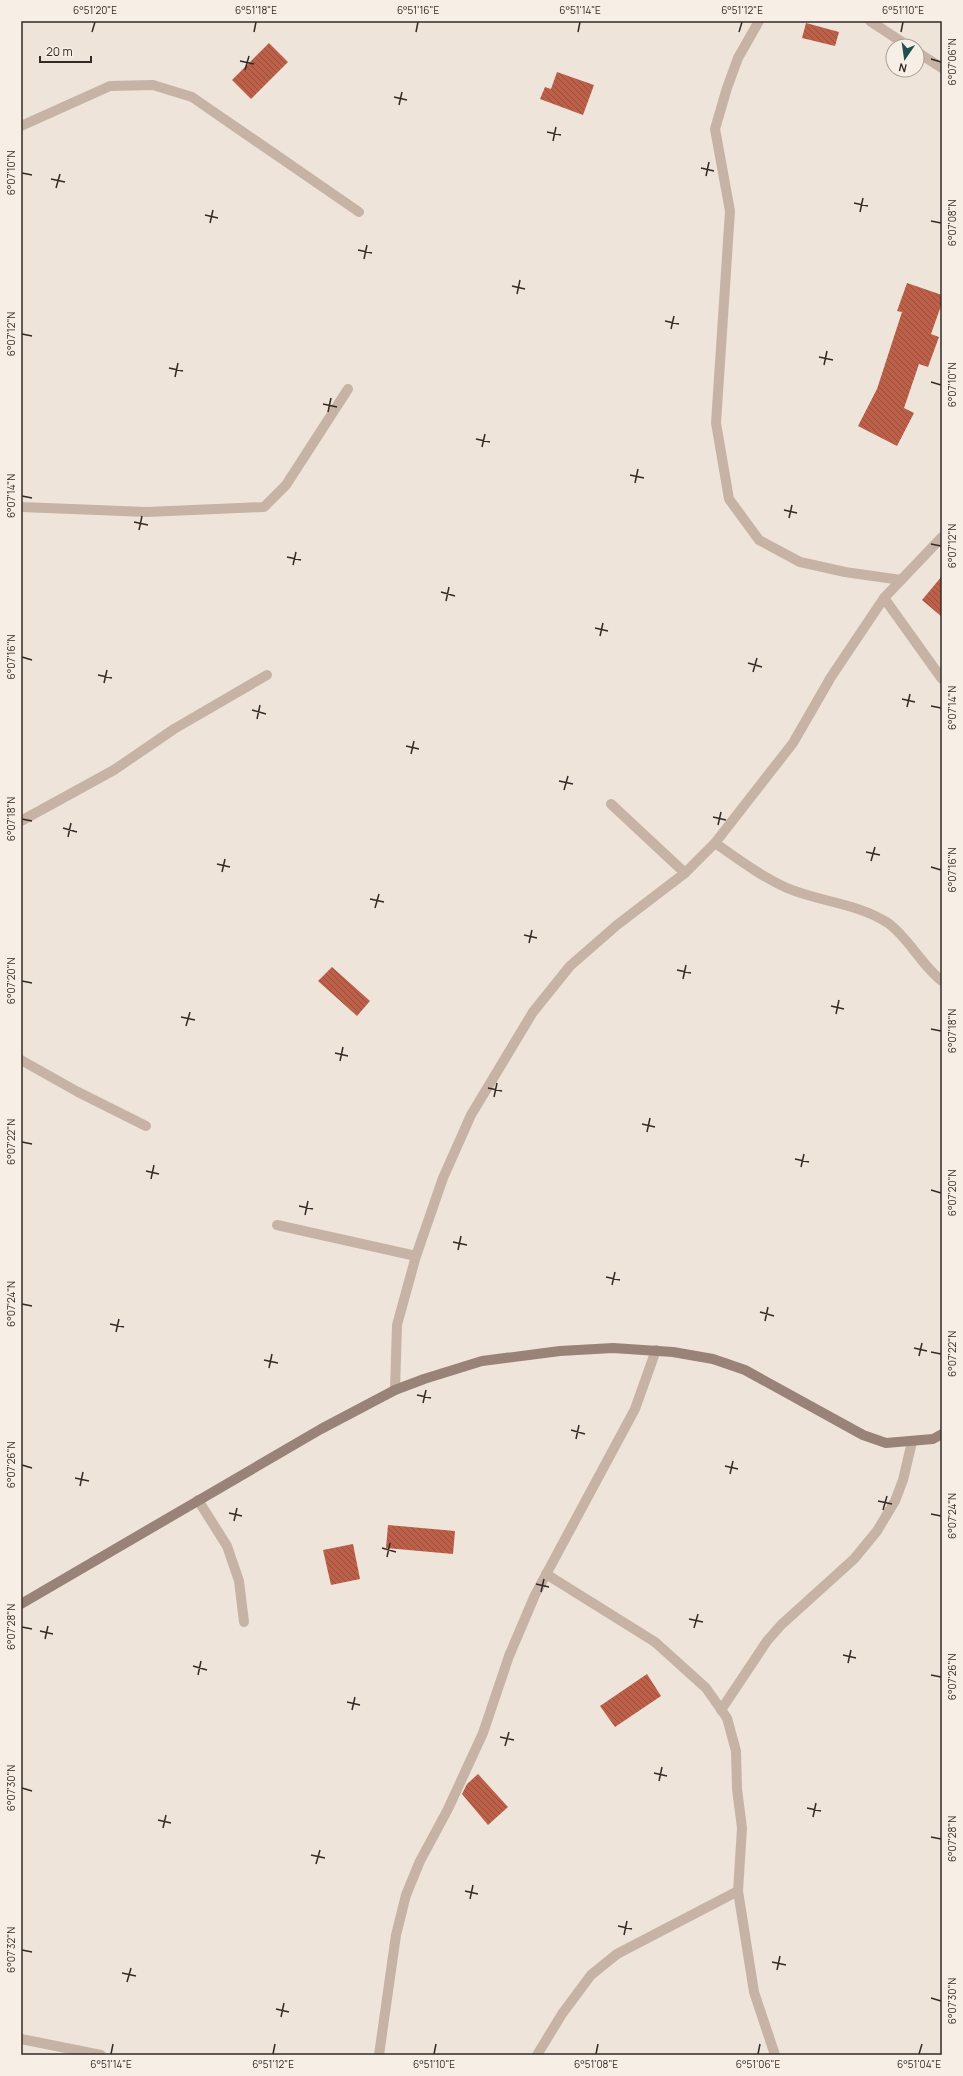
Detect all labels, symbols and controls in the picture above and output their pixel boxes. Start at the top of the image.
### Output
text: 6°51'20"E [73,3,117,17]
text: 6°51'18"E [235,3,277,17]
text: 6°51'16"E [397,3,439,17]
text: 6°51'14"E [559,3,601,17]
text: 6°51'12"E [721,3,763,17]
text: 6°51'10"E [882,3,924,17]
scale bar [40,38,91,64]
north arrow [885,38,925,78]
text: 6°07'06"N [945,38,959,86]
text: 20 m [46,43,73,60]
text: N [897,60,908,76]
text: 6°07'10"N [4,150,18,195]
text: 6°07'08"N [945,200,959,246]
text: 6°07'12"N [4,312,18,356]
text: 6°07'10"N [945,362,959,407]
text: 6°07'14"N [4,474,18,518]
text: 6°07'12"N [945,524,959,568]
text: 6°07'16"N [4,634,18,679]
text: 6°07'14"N [945,686,959,730]
text: 6°07'18"N [4,797,18,841]
text: 6°07'16"N [945,847,959,892]
text: 6°07'20"N [4,958,18,1004]
text: 6°07'18"N [945,1009,959,1053]
text: 6°07'22"N [4,1119,18,1165]
text: 6°07'20"N [945,1170,959,1216]
text: 6°07'24"N [4,1281,18,1327]
text: 6°07'22"N [945,1331,959,1377]
text: 6°07'26"N [4,1442,18,1488]
text: 6°07'24"N [945,1493,959,1539]
text: 6°07'28"N [4,1604,18,1650]
text: 6°07'26"N [945,1654,959,1700]
text: 6°07'30"N [4,1765,18,1811]
text: 6°07'28"N [945,1816,959,1862]
text: 6°07'32"N [4,1927,18,1973]
text: 6°07'30"N [945,1978,959,2024]
text: 6°51'14"E [90,2057,132,2071]
text: 6°51'12"E [252,2057,294,2071]
text: 6°51'10"E [413,2057,455,2071]
text: 6°51'08"E [574,2057,618,2071]
text: 6°51'06"E [736,2057,781,2071]
text: 6°51'04"E [897,2057,941,2071]

